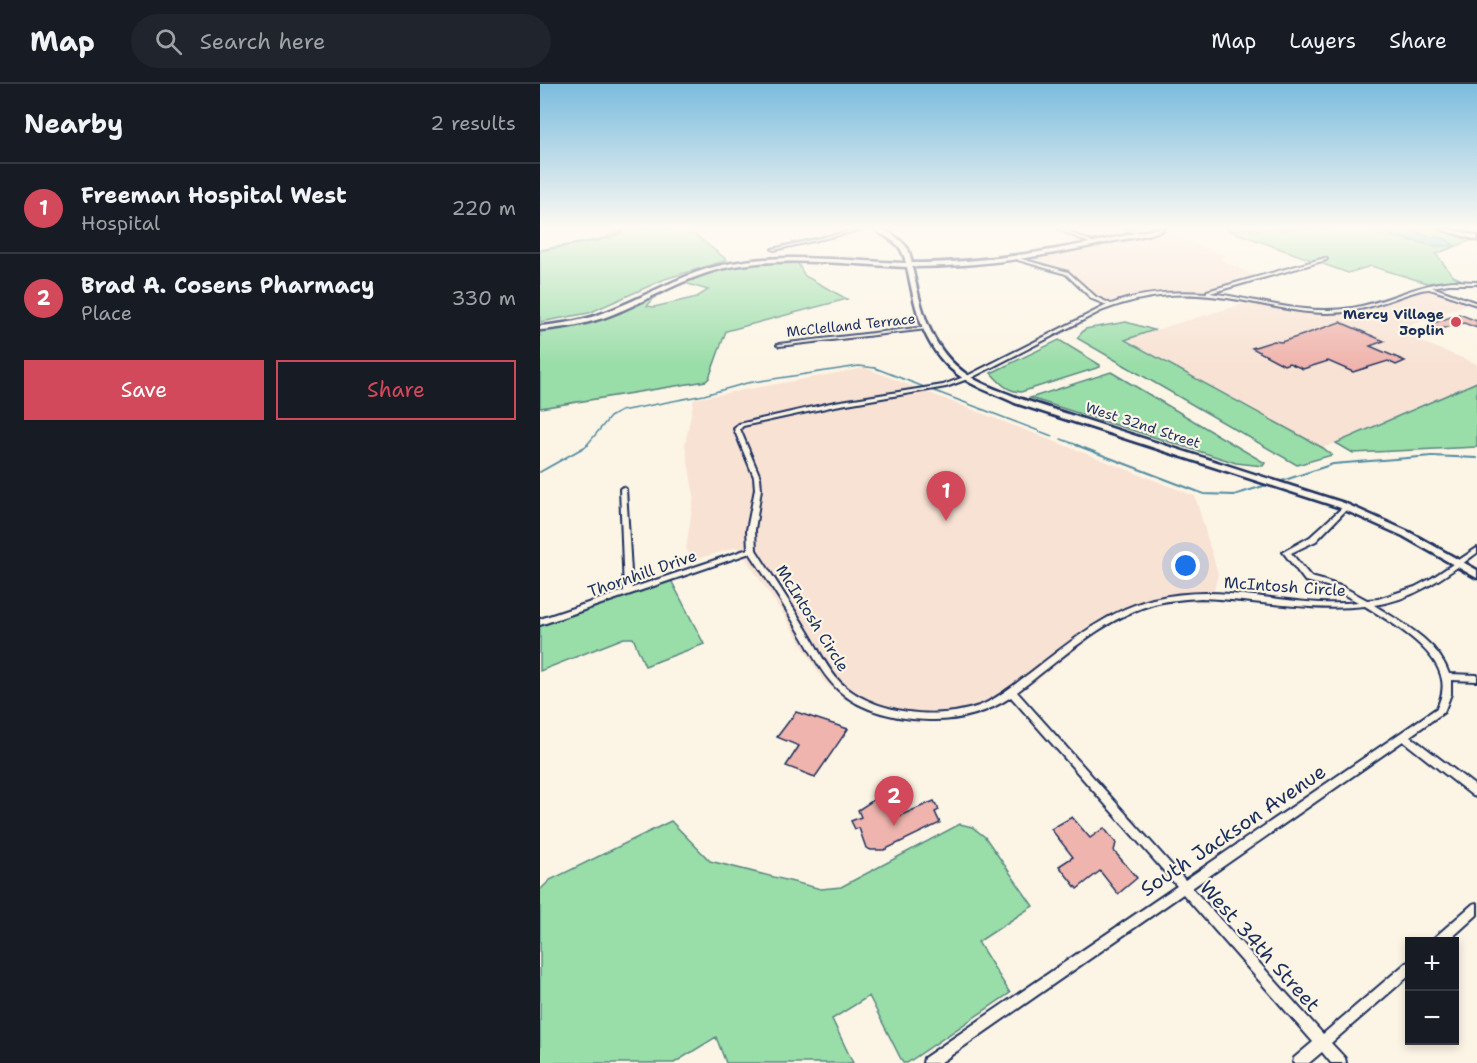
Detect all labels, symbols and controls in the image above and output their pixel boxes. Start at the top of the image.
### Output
search box [131,14,551,68]
text: Map [30,22,95,60]
icon: search [152,25,185,58]
text: Search here [200,27,325,56]
text: Map [1211,27,1256,55]
text: Layers [1289,27,1356,55]
text: Share [1389,27,1447,55]
text: Nearby [24,106,123,141]
text: 2 results [430,110,516,136]
text: Freeman Hospital West [81,181,347,210]
text: 1 [39,195,48,221]
text: 220 m [452,195,516,221]
text: Hospital [81,210,160,236]
text: Brad A. Cosens Pharmacy [81,271,374,300]
text: 2 [37,285,51,311]
text: 330 m [452,285,516,311]
text: Place [81,300,132,326]
place label: Mercy Village Joplin [1343,305,1444,339]
street label: McClelland Terrace [786,309,916,341]
marker: Mercy Village Joplin [1449,315,1463,329]
button: Save [24,360,264,420]
button: Share [276,360,516,420]
street label: West 32nd Street [1083,398,1203,452]
pin: 1 [926,472,966,521]
street label: Thornhill Drive [585,545,699,602]
your location [1171,551,1200,580]
street label: McIntosh Circle [771,561,854,676]
street label: McIntosh Circle [1223,572,1347,601]
street label: South Jackson Avenue [1135,758,1331,902]
pin: 2 [874,776,914,826]
street label: West 34th Street [1194,875,1326,1017]
map controls [1405,937,1459,1045]
button: + [1405,937,1459,991]
button: − [1405,991,1459,1045]

